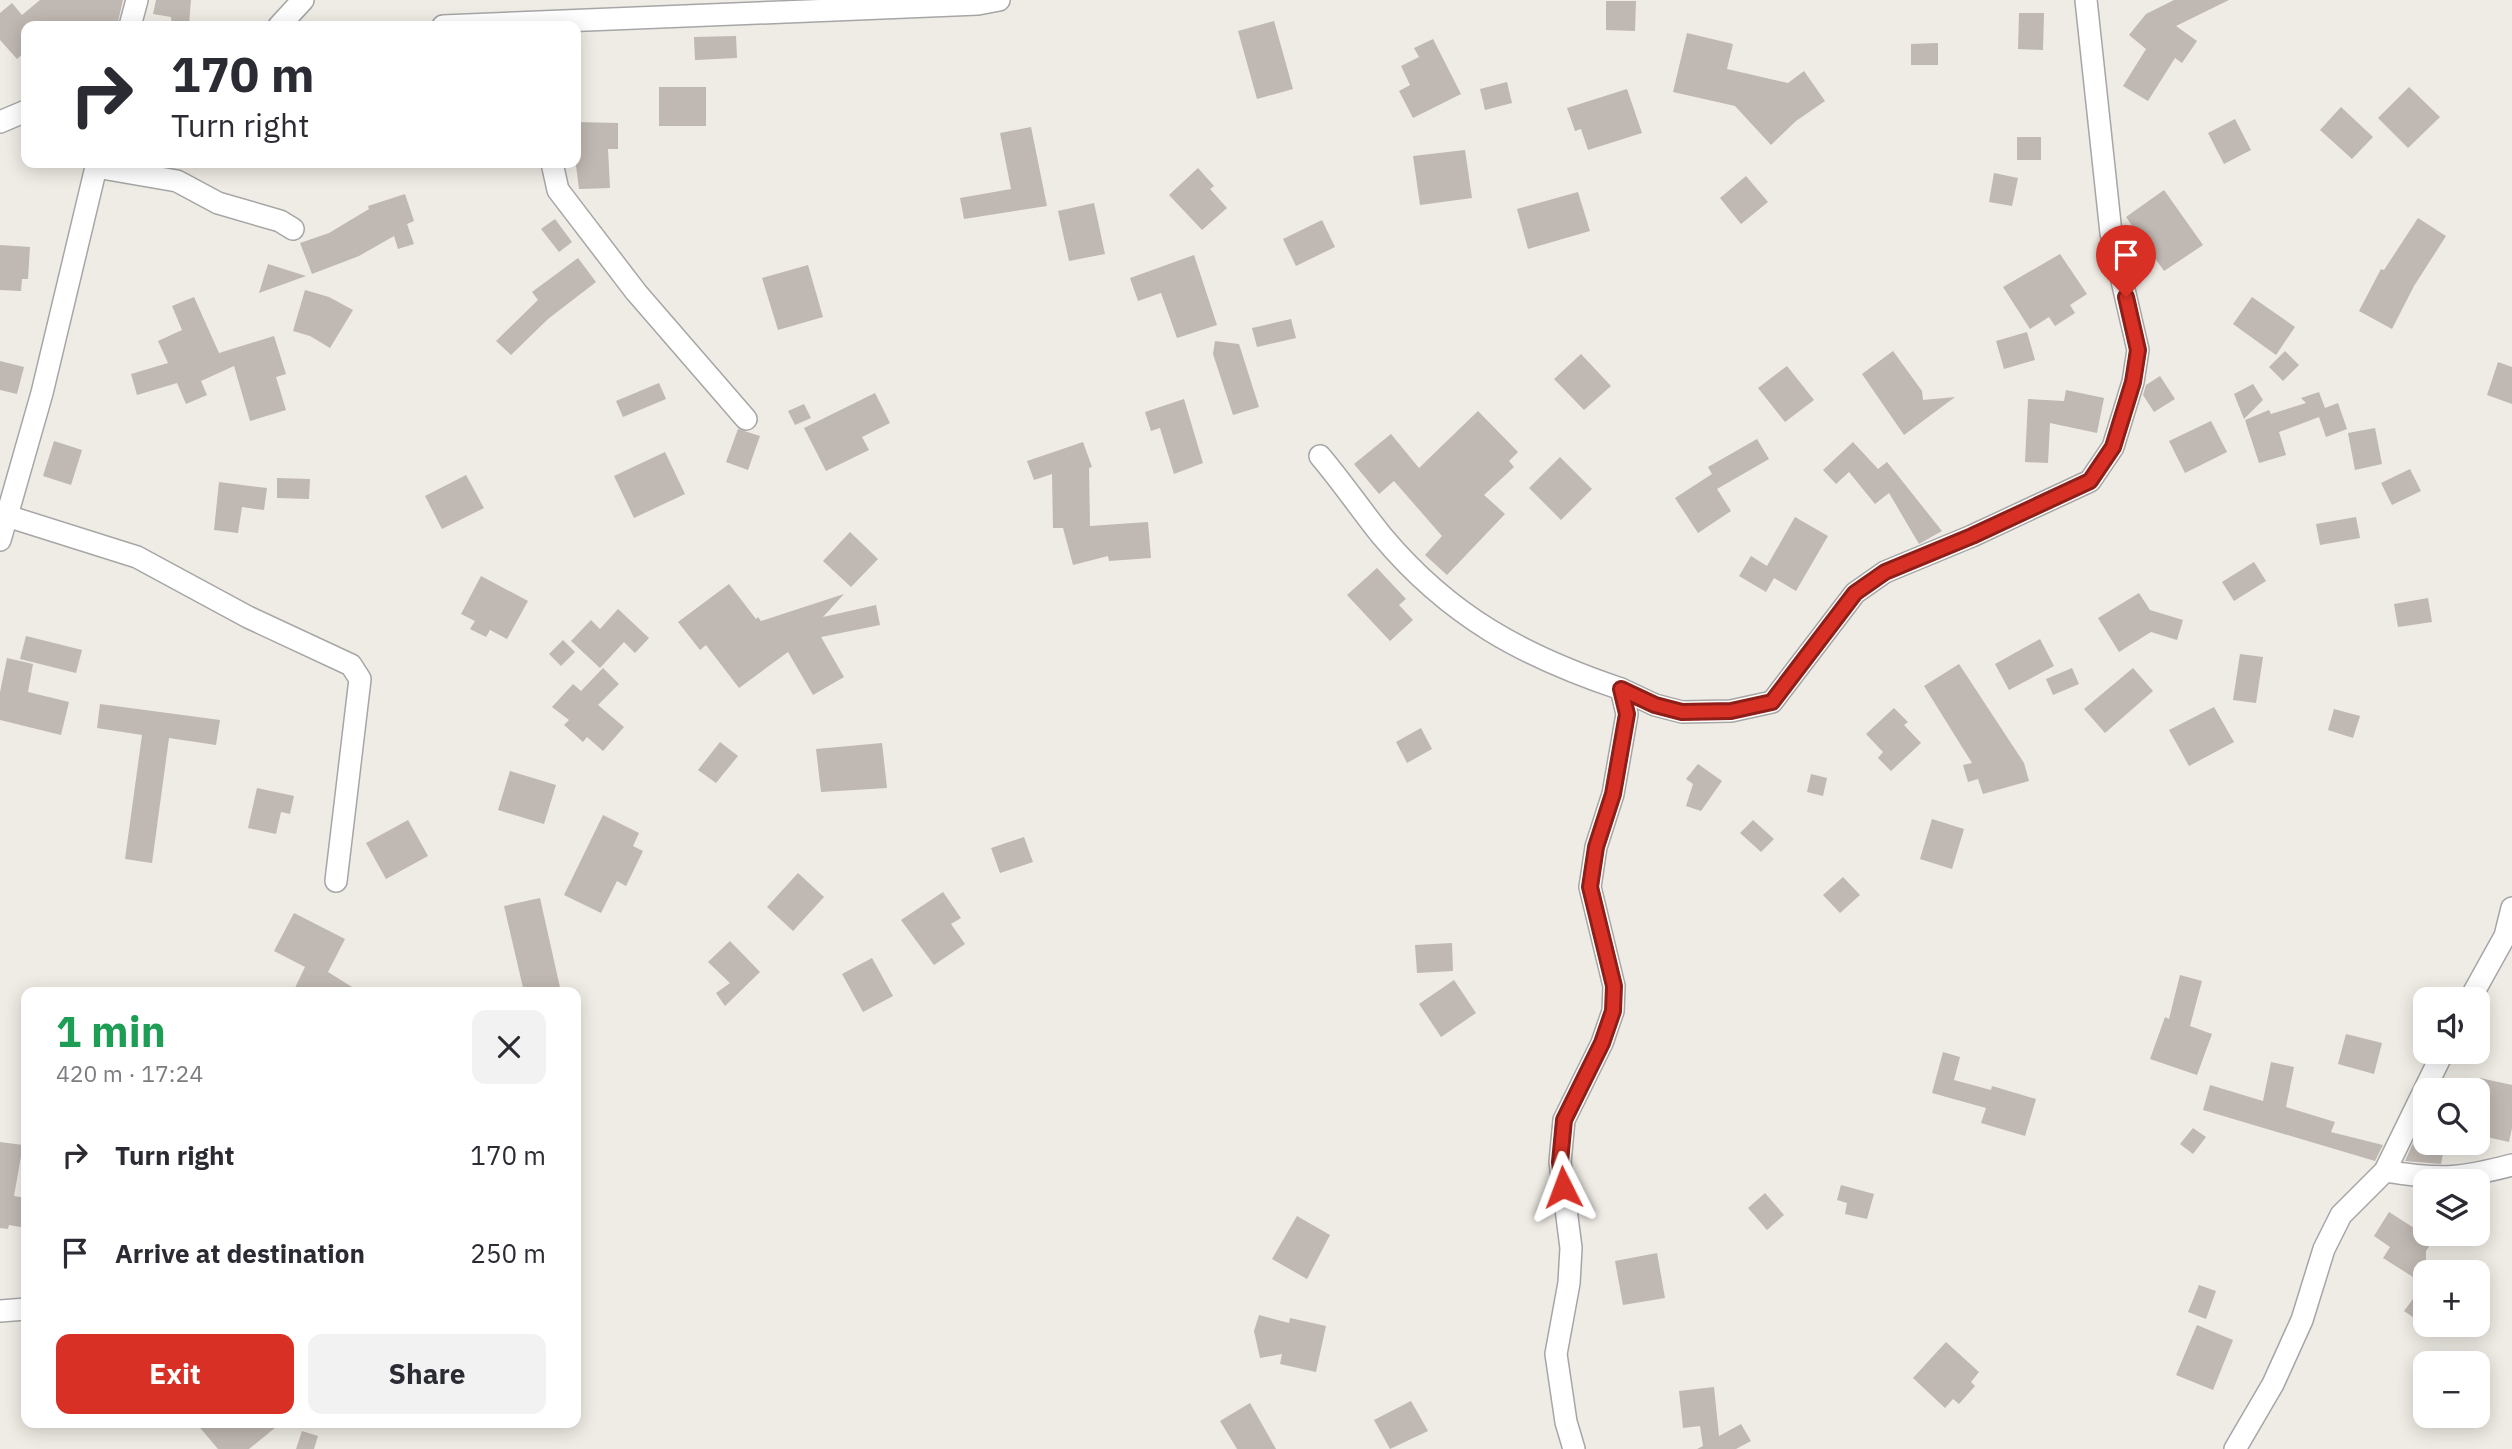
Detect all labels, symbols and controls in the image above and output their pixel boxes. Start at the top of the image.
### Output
text: 170 m [171,42,315,105]
icon: right [56,49,147,140]
text: Turn right [171,104,309,146]
pin [2096,225,2156,297]
icon: arrive [2107,236,2145,274]
map controls [2413,987,2490,1428]
button: sound [2413,987,2490,1064]
text: 1 min [56,1004,166,1059]
button: close [472,1010,546,1084]
text: 420 m · 17:24 [56,1058,203,1088]
button: search [2413,1078,2490,1155]
icon: right [56,1136,94,1174]
text: Turn right [115,1138,234,1172]
text: 170 m [470,1138,546,1172]
position arrow [1526,1150,1600,1224]
button: layers [2413,1169,2490,1246]
icon: arrive [56,1234,94,1272]
text: Arrive at destination [115,1236,365,1270]
text: 250 m [470,1236,546,1270]
button: + [2413,1260,2490,1337]
button: Exit [56,1334,294,1414]
button: Share [308,1334,546,1414]
button: − [2413,1351,2490,1428]

